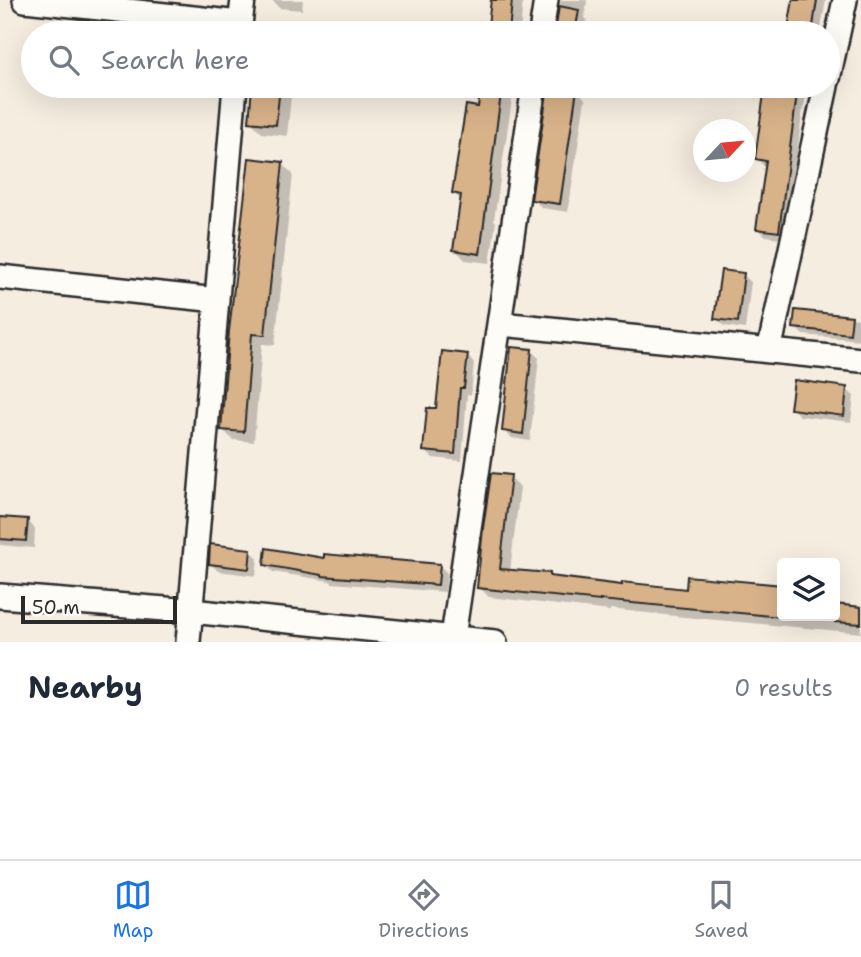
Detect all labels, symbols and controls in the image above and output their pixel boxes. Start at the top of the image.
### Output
search box [21,21,840,98]
icon: search [45,41,83,79]
text: Search here [101,42,250,77]
north arrow [693,119,756,182]
map controls [777,558,840,621]
button: layers [777,558,840,621]
scale bar [21,593,177,625]
text: 50 m [32,595,80,620]
text: Nearby [28,667,143,708]
text: 0 results [734,673,833,703]
tab: Map [113,876,153,943]
tab: Directions [379,876,469,943]
tab: Saved [694,876,748,943]

